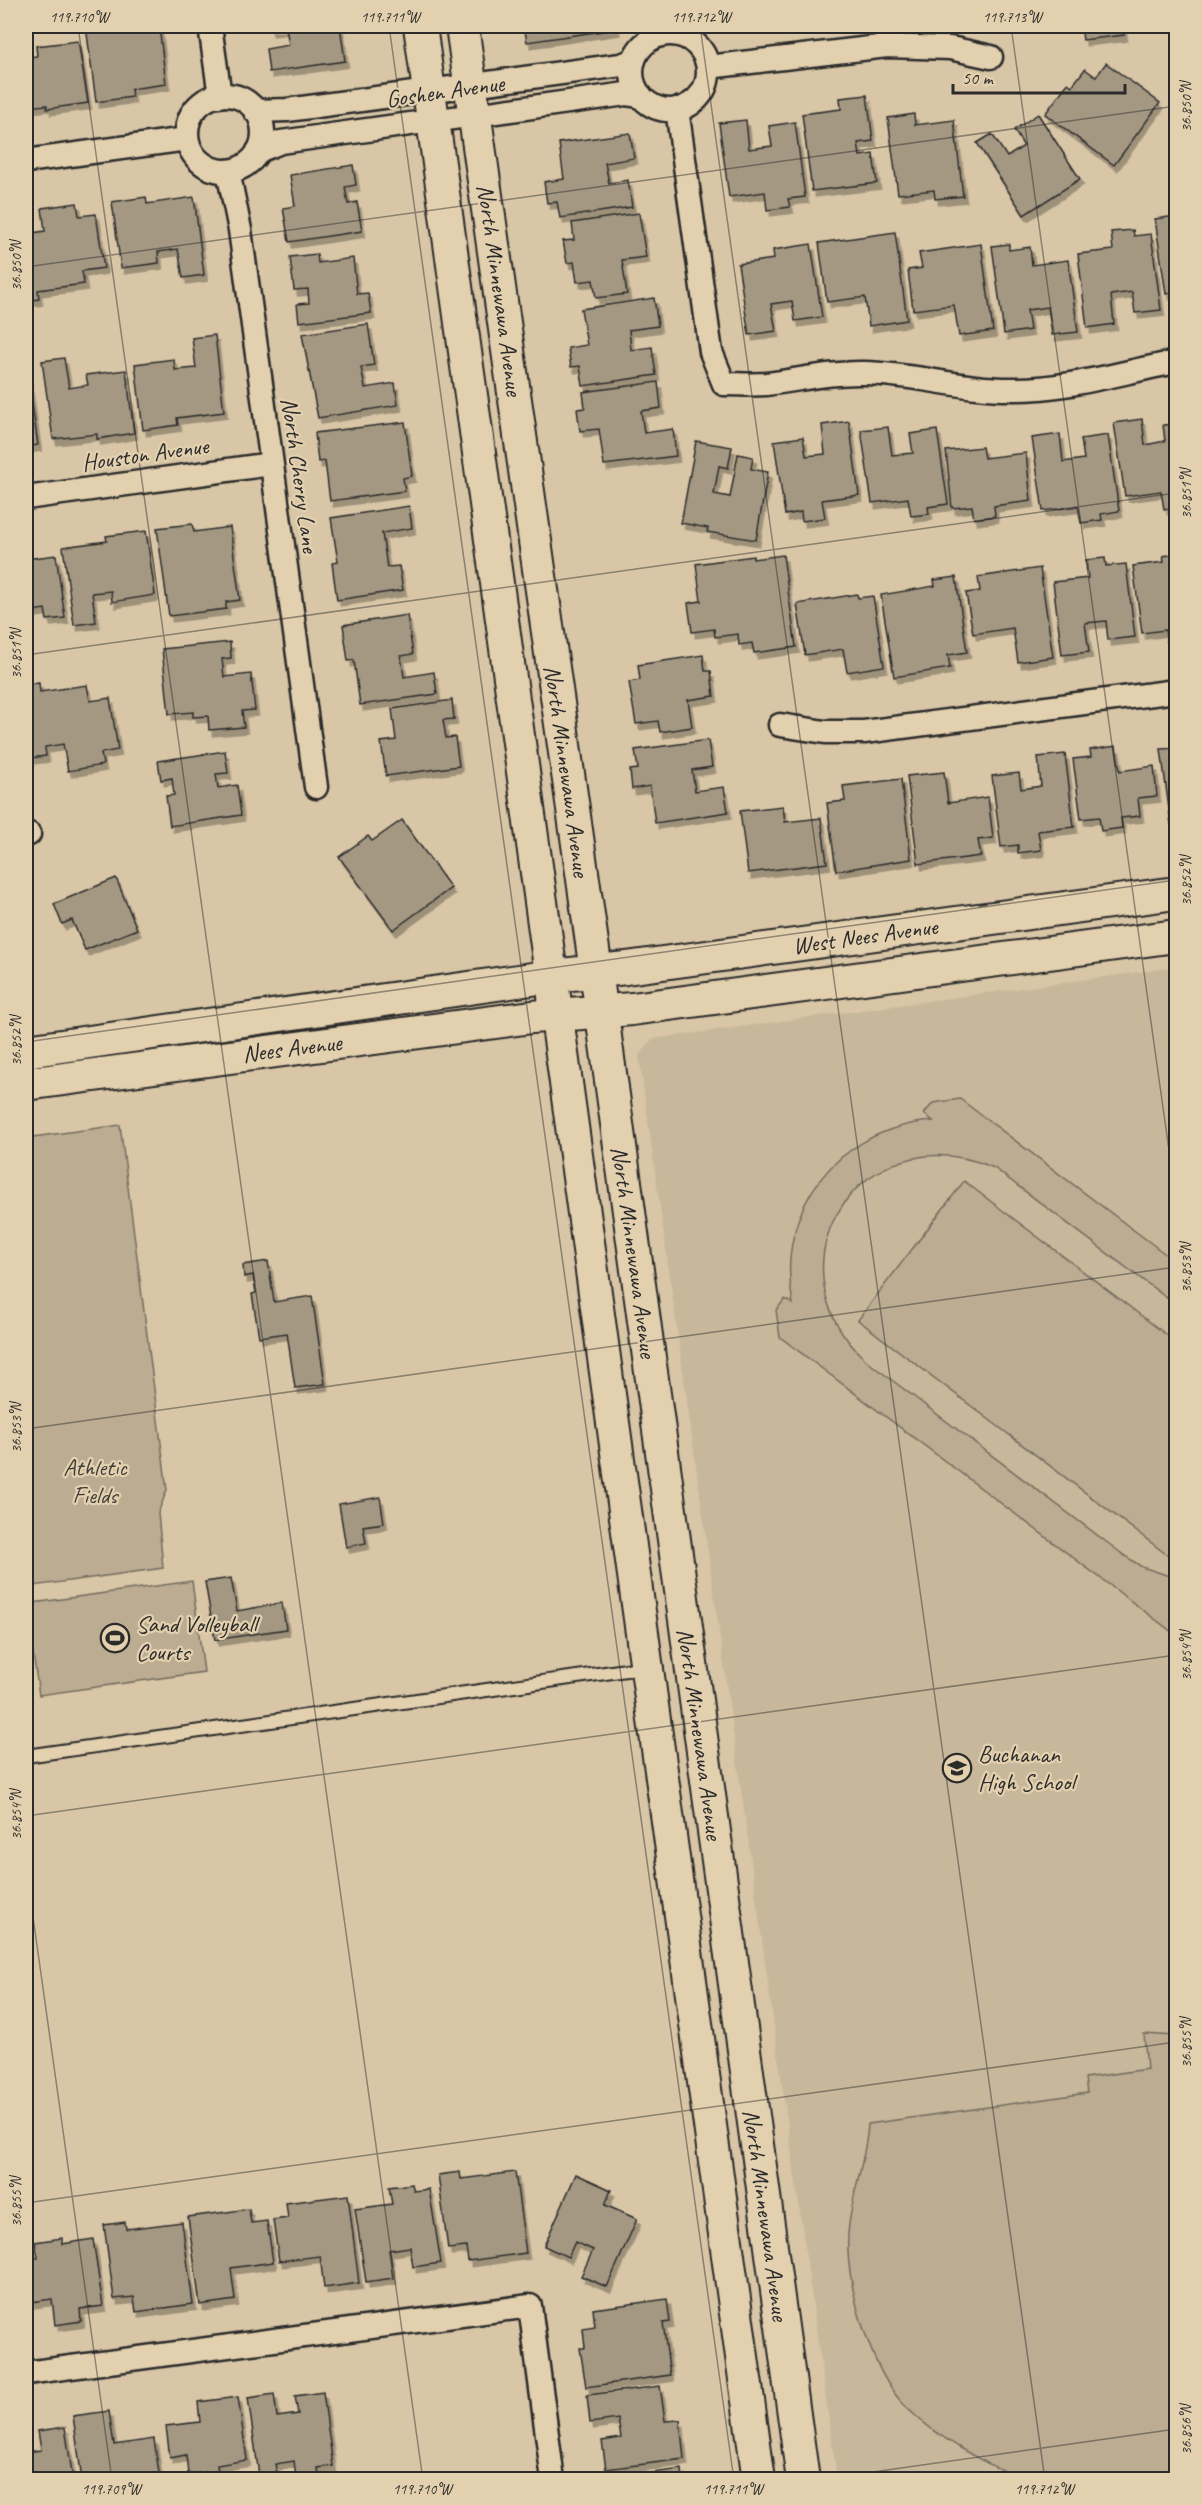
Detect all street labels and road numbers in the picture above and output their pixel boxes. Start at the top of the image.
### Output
street label: Goshen Avenue [384,68,508,114]
street label: North Minnewawa Avenue [470,182,530,400]
street label: North Cherry Lane [274,395,326,557]
street label: Houston Avenue [80,430,212,478]
street label: North Minnewawa Avenue [537,663,597,881]
street label: West Nees Avenue [791,911,941,961]
street label: Nees Avenue [241,1027,345,1069]
street label: North Minnewawa Avenue [604,1144,664,1362]
street label: North Minnewawa Avenue [670,1626,730,1844]
street label: North Minnewawa Avenue [736,2107,796,2325]

